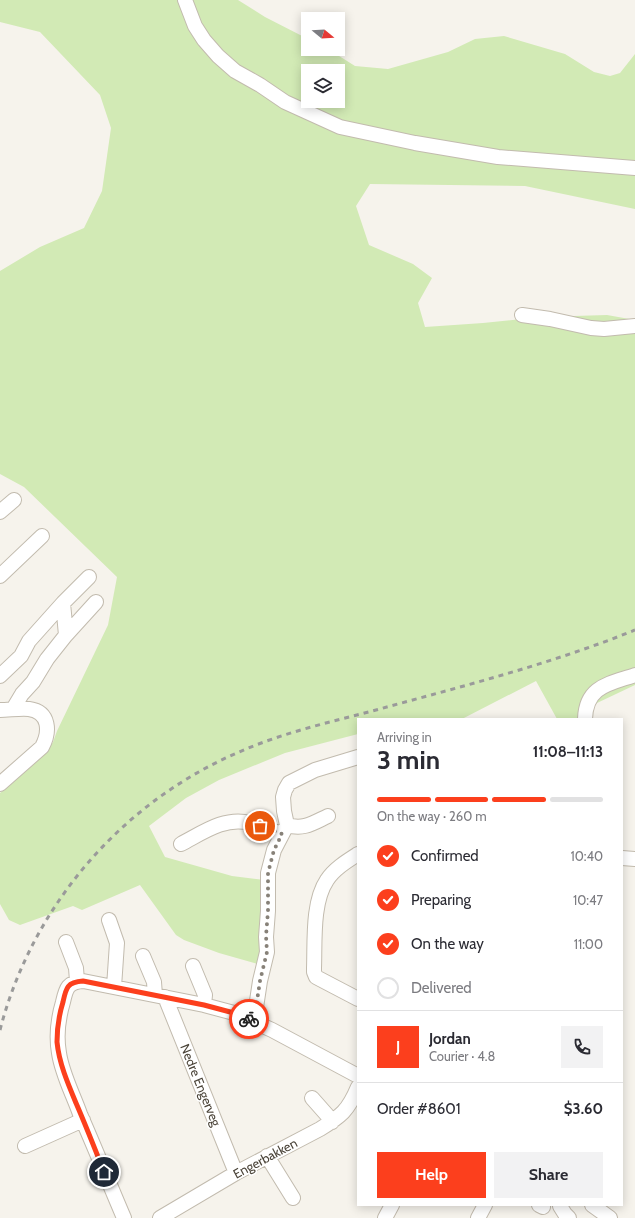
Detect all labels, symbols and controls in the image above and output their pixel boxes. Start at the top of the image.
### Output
north arrow [301,12,345,56]
map controls [301,12,345,108]
button: layers [301,64,345,108]
text: Arriving in [377,729,432,745]
text: 11:08–11:13 [533,743,603,761]
text: 3 min [377,744,440,776]
text: On the way · 260 m [377,808,487,824]
pin [243,809,277,843]
icon: bag [249,815,271,837]
icon: check [377,845,399,867]
text: Confirmed [411,847,479,865]
text: 10:40 [570,848,603,864]
icon: check [377,889,399,911]
text: Preparing [411,891,471,909]
text: 10:47 [573,892,603,908]
icon: check [377,933,399,955]
text: On the way [411,935,484,953]
text: 11:00 [574,936,603,952]
text: Delivered [411,979,472,997]
courier [229,999,269,1039]
icon: bike [238,1008,260,1030]
button: phone [561,1026,603,1068]
text: Jordan [429,1030,471,1048]
text: J [396,1038,400,1056]
street label: Nedre Engerveg [177,1041,225,1129]
text: Courier · 4.8 [429,1048,495,1064]
text: Order #8601 [377,1100,461,1118]
text: $3.60 [564,1100,603,1118]
street label: Engerbakken [230,1134,300,1182]
button: Help [377,1152,486,1198]
button: Share [494,1152,603,1198]
pin [87,1155,121,1189]
icon: home [93,1161,115,1183]

